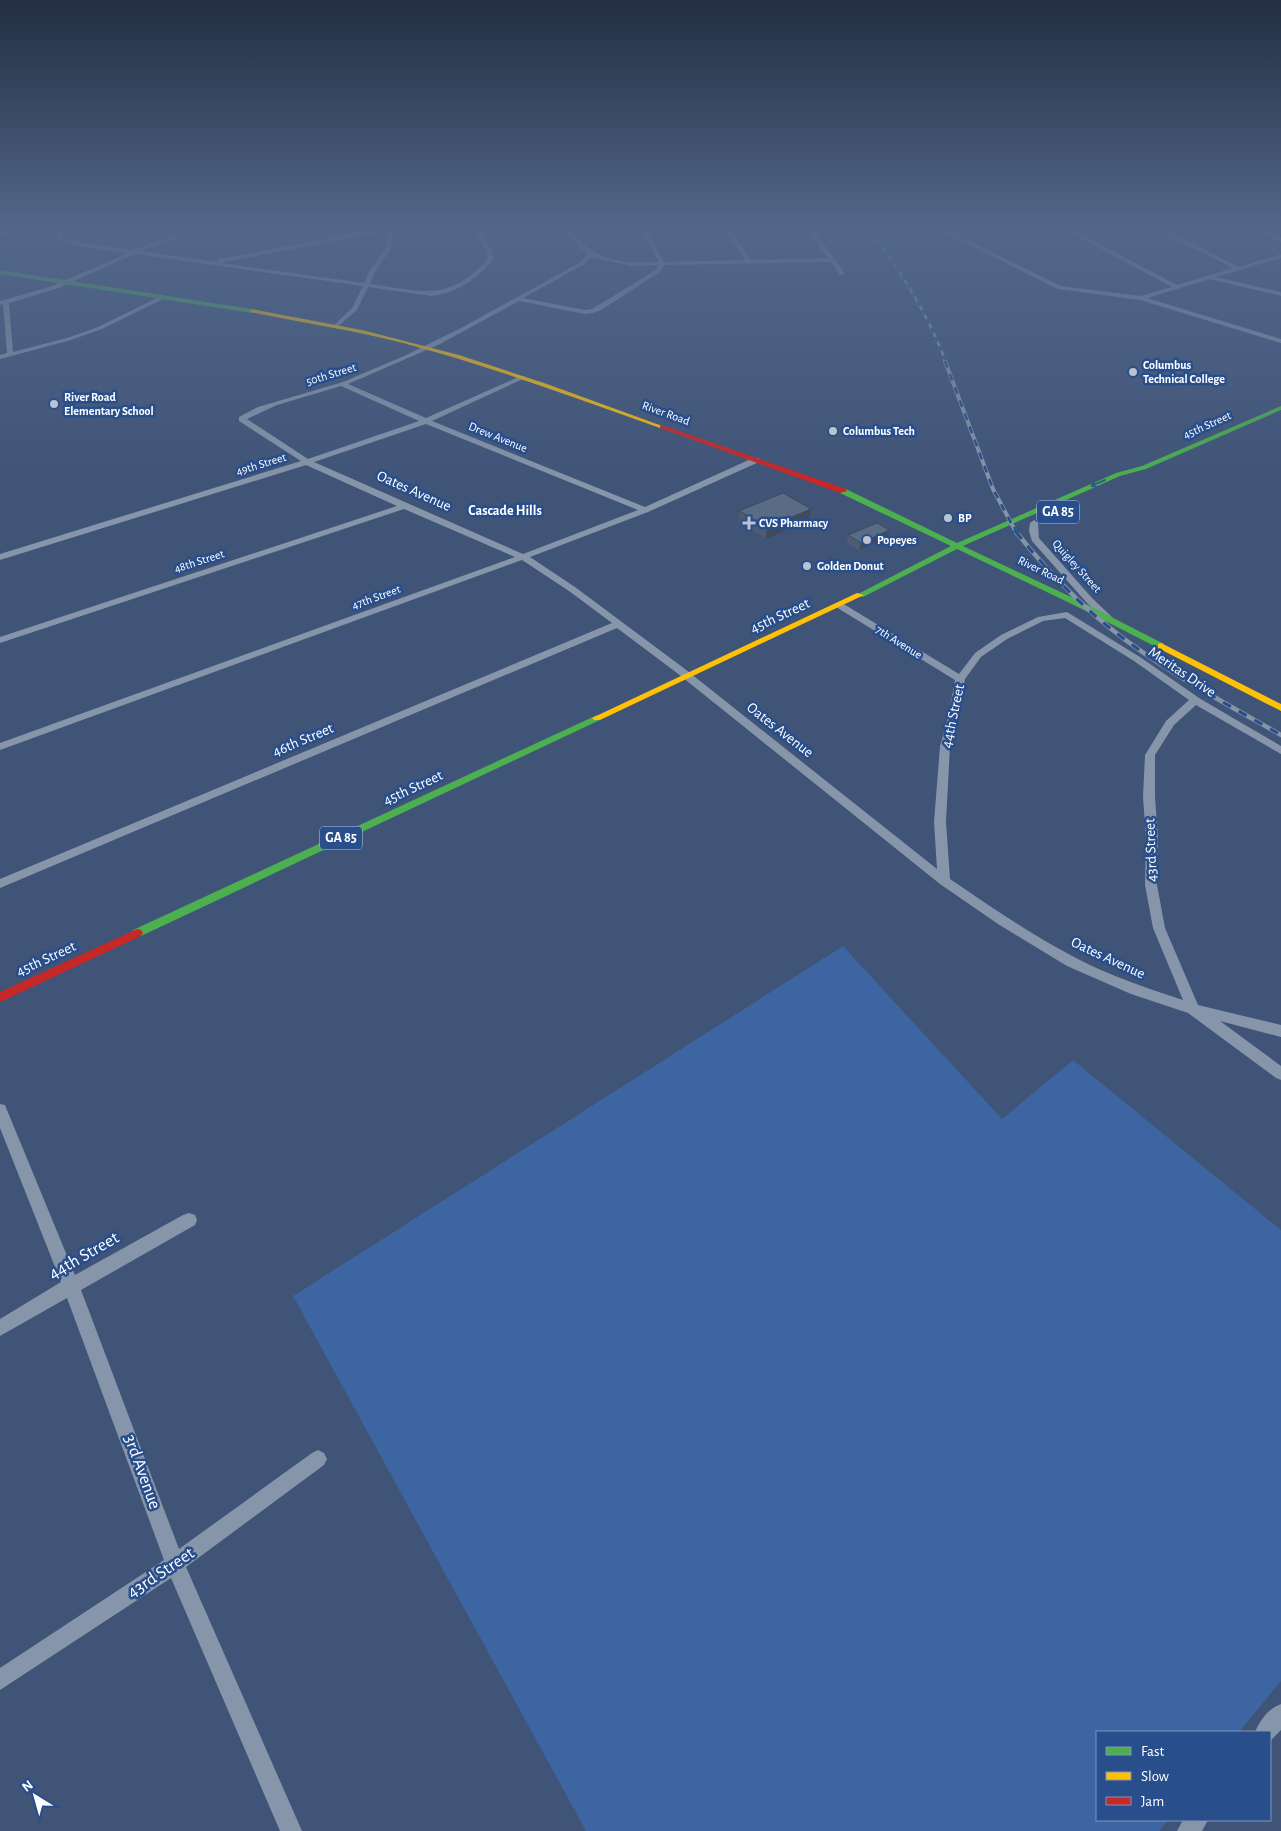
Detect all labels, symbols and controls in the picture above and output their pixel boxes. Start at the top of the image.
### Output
place label: Columbus Technical College [1143,359,1225,385]
street label: 50th Street [305,361,358,387]
marker: Columbus Technical College [1127,366,1139,378]
place label: River Road Elementary School [64,391,154,418]
marker: River Road Elementary School [48,398,60,410]
street label: River Road [641,399,691,427]
street label: 45th Street [1181,409,1233,441]
street label: Drew Avenue [467,420,529,454]
marker: Columbus Tech [827,425,839,437]
place label: Columbus Tech [843,425,915,437]
street label: 49th Street [235,451,288,477]
street label: Oates Avenue [375,468,454,514]
one-way arrow [1091,478,1106,488]
road number: GA 85 [1037,501,1079,524]
district label: Cascade Hills [468,504,542,518]
marker: BP [942,512,954,524]
place label: BP [958,512,972,524]
marker: CVS Pharmacy [743,517,755,529]
place label: CVS Pharmacy [759,517,829,530]
one-way arrow [1006,527,1021,536]
marker: Popeyes [861,534,873,546]
place label: Popeyes [877,534,917,547]
street label: Quigley Street [1050,537,1104,595]
street label: 48th Street [173,547,226,575]
street label: River Road [1016,554,1066,586]
marker: Golden Donut [801,560,813,572]
place label: Golden Donut [817,560,884,572]
street label: 47th Street [350,583,402,611]
street label: 45th Street [748,596,812,636]
street label: 7th Avenue [874,623,924,661]
street label: Meritas Drive [1146,644,1219,700]
street label: 44th Street [939,683,967,749]
street label: Oates Avenue [744,700,816,760]
street label: 46th Street [270,720,336,760]
street label: 45th Street [381,768,445,808]
street label: 43rd Street [1142,818,1160,882]
road number: GA 85 [320,826,362,850]
street label: Oates Avenue [1069,934,1147,982]
street label: 45th Street [14,939,78,979]
street label: 44th Street [46,1229,122,1283]
street label: 3rd Avenue [120,1432,164,1512]
street label: 43rd Street [124,1544,198,1602]
legend [1096,1731,1271,1821]
text: Fast [1141,1744,1165,1759]
text: Slow [1141,1769,1169,1784]
north arrow [10,1771,60,1821]
text: N [20,1778,36,1795]
text: Jam [1141,1794,1164,1809]

